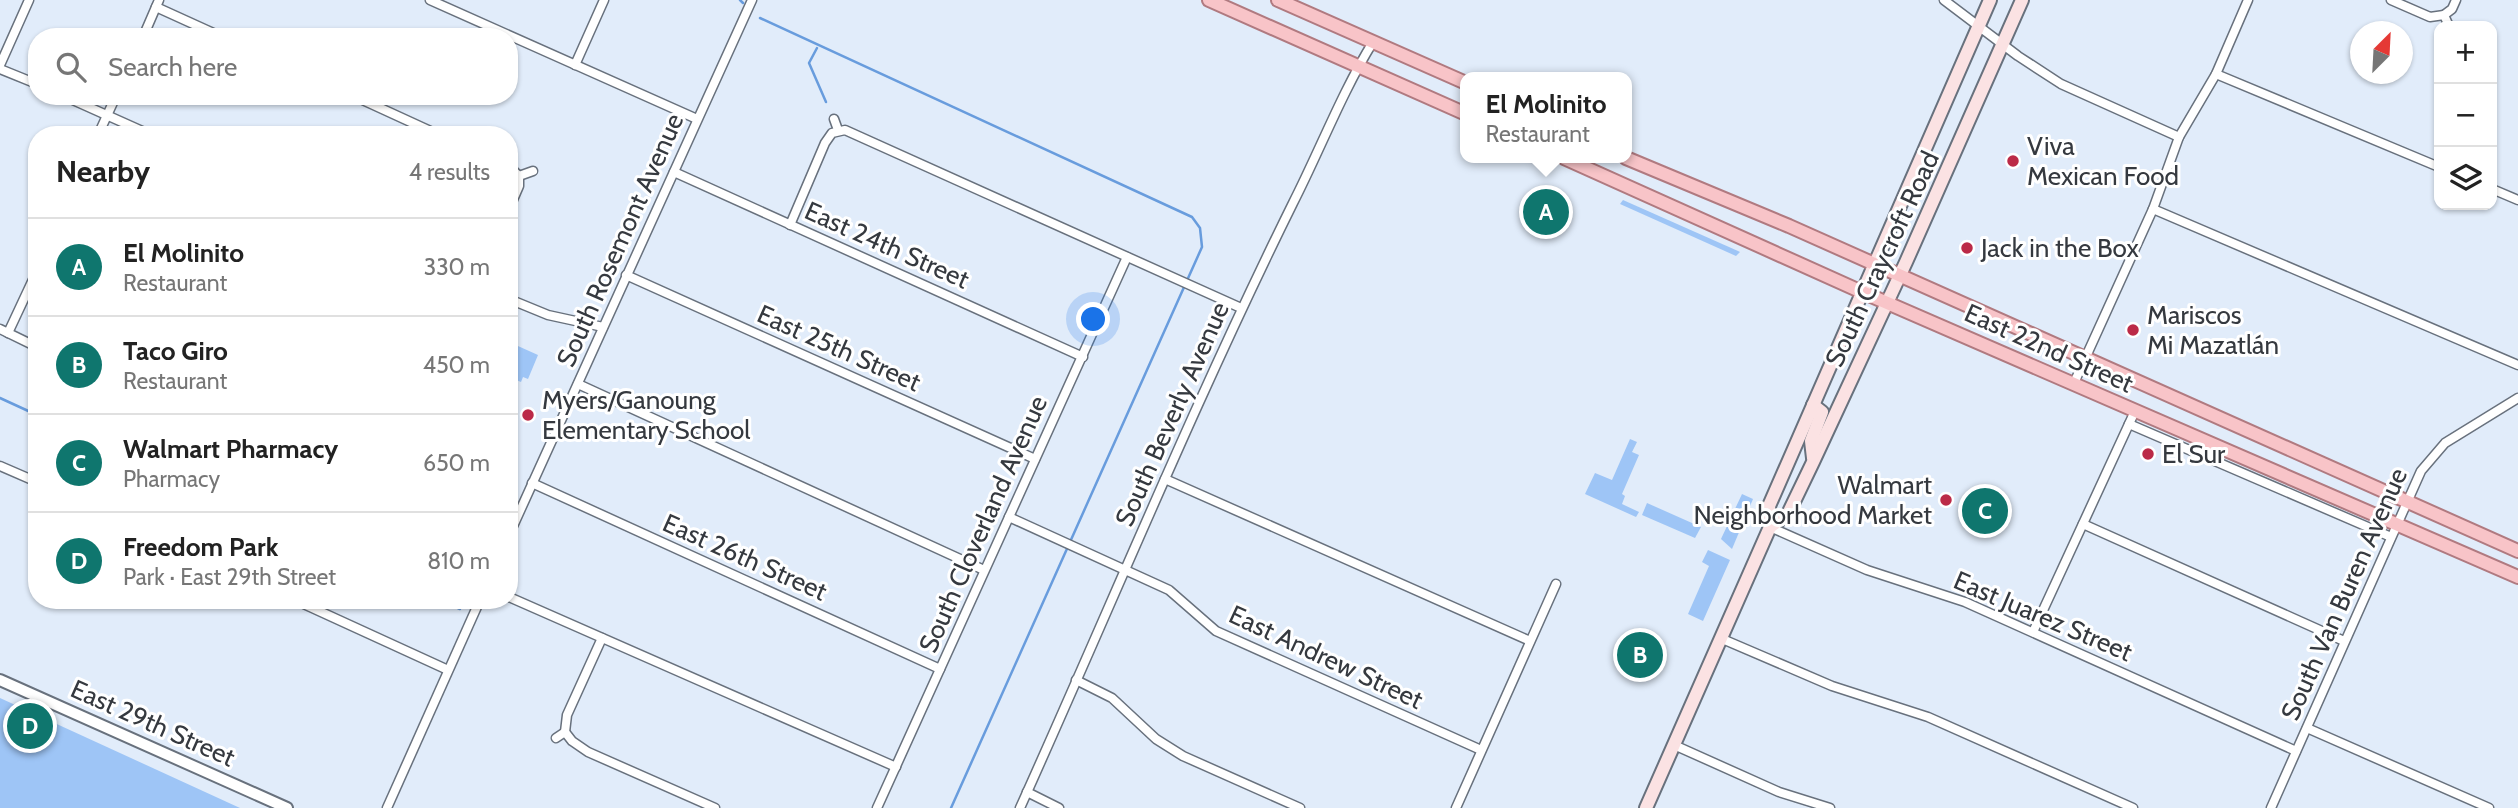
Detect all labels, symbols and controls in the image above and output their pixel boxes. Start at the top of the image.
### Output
north arrow [2350,21,2413,84]
map controls [2434,21,2497,210]
button: + [2434,21,2497,84]
search box [28,28,518,105]
icon: search [52,48,90,86]
text: Search here [108,51,237,83]
popup [1460,72,1632,163]
button: − [2434,84,2497,147]
text: El Molinito [1485,88,1607,120]
street label: South Rosemont Avenue [550,108,690,372]
text: Restaurant [1485,120,1590,148]
place label: Viva Mexican Food [2027,130,2179,192]
street label: South Craycroft Road [1818,146,1946,372]
button: layers [2434,147,2497,210]
text: Nearby [56,153,150,190]
marker: Viva Mexican Food [2005,153,2021,169]
text: 4 results [409,158,490,186]
pin: A [1523,186,1569,238]
street label: East 24th Street [800,195,974,296]
place label: Jack in the Box [1980,232,2139,264]
text: El Molinito [123,237,244,269]
marker: Jack in the Box [1959,240,1975,256]
text: A [72,253,86,281]
text: 330 m [424,253,490,281]
text: Restaurant [123,269,227,297]
street label: South Beverly Avenue [1108,297,1236,531]
street label: East 22nd Street [1960,297,2138,400]
street label: East 25th Street [752,298,926,398]
place label: Mariscos Mi Mazatlán [2147,299,2279,361]
your location [1076,302,1110,336]
marker: Mariscos Mi Mazatlán [2125,322,2141,338]
text: Taco Giro [123,335,228,367]
text: B [72,351,86,379]
text: 450 m [423,351,490,379]
text: Restaurant [123,367,227,395]
place label: Myers/Ganoung Elementary School [542,384,750,446]
street label: South Cloverland Avenue [912,391,1054,657]
marker: Myers/Ganoung Elementary School [520,407,536,423]
text: Walmart Pharmacy [123,433,338,465]
place label: El Sur [2162,438,2226,470]
marker: El Sur [2140,446,2156,462]
text: C [72,449,86,477]
text: 650 m [423,449,490,477]
street label: South Van Buren Avenue [2274,463,2414,725]
text: Pharmacy [123,465,220,493]
place label: Walmart Neighborhood Market [1693,469,1932,531]
pin: C [1962,485,2008,537]
marker: Walmart Neighborhood Market [1938,492,1954,508]
street label: East 26th Street [658,507,832,608]
text: Freedom Park [123,531,278,563]
text: D [71,547,87,575]
text: 810 m [427,547,490,575]
text: Park · East 29th Street [123,563,336,591]
street label: East Juarez Street [1949,564,2137,668]
street label: East Andrew Street [1224,598,1428,716]
pin: B [1617,629,1663,681]
street label: East 29th Street [66,673,240,774]
pin: D [7,700,53,752]

